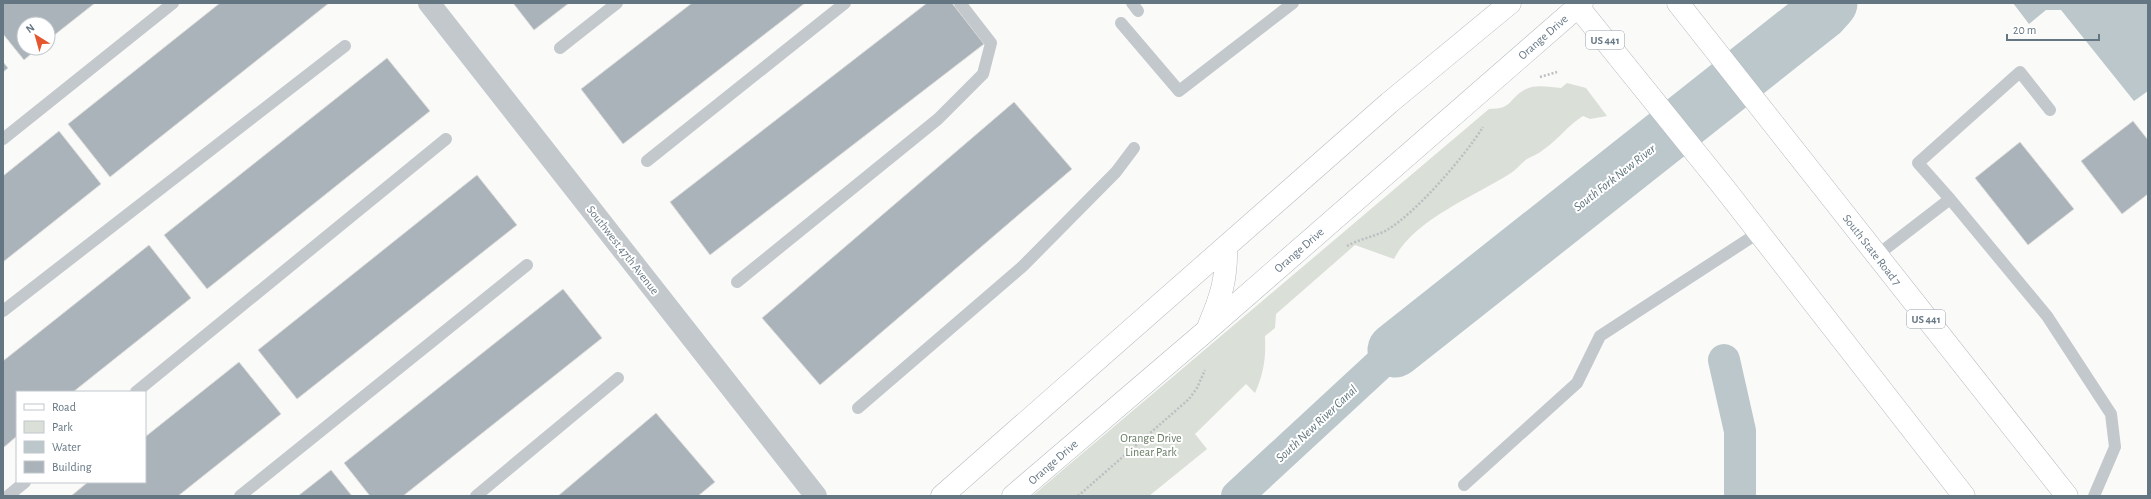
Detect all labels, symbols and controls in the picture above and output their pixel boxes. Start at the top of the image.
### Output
street label: Orange Drive [1516,12,1570,62]
north arrow [16,16,56,56]
scale bar [2007,16,2099,42]
text: N [24,22,37,35]
text: 20 m [2013,24,2036,36]
road number: US 441 [1586,31,1624,49]
water label: South Fork New River [1572,142,1659,214]
street label: Southwest 47th Avenue [585,203,661,297]
street label: South State Road 7 [1841,212,1903,288]
street label: Orange Drive [1272,225,1326,275]
road number: US 441 [1907,310,1945,328]
water label: South New River Canal [1274,383,1360,465]
legend [16,391,146,483]
text: Road [52,401,76,413]
text: Park [52,421,73,433]
park label: Orange Drive Linear Park [1120,432,1182,458]
street label: Orange Drive [1026,437,1080,487]
text: Water [52,441,81,453]
text: Building [52,461,92,473]

